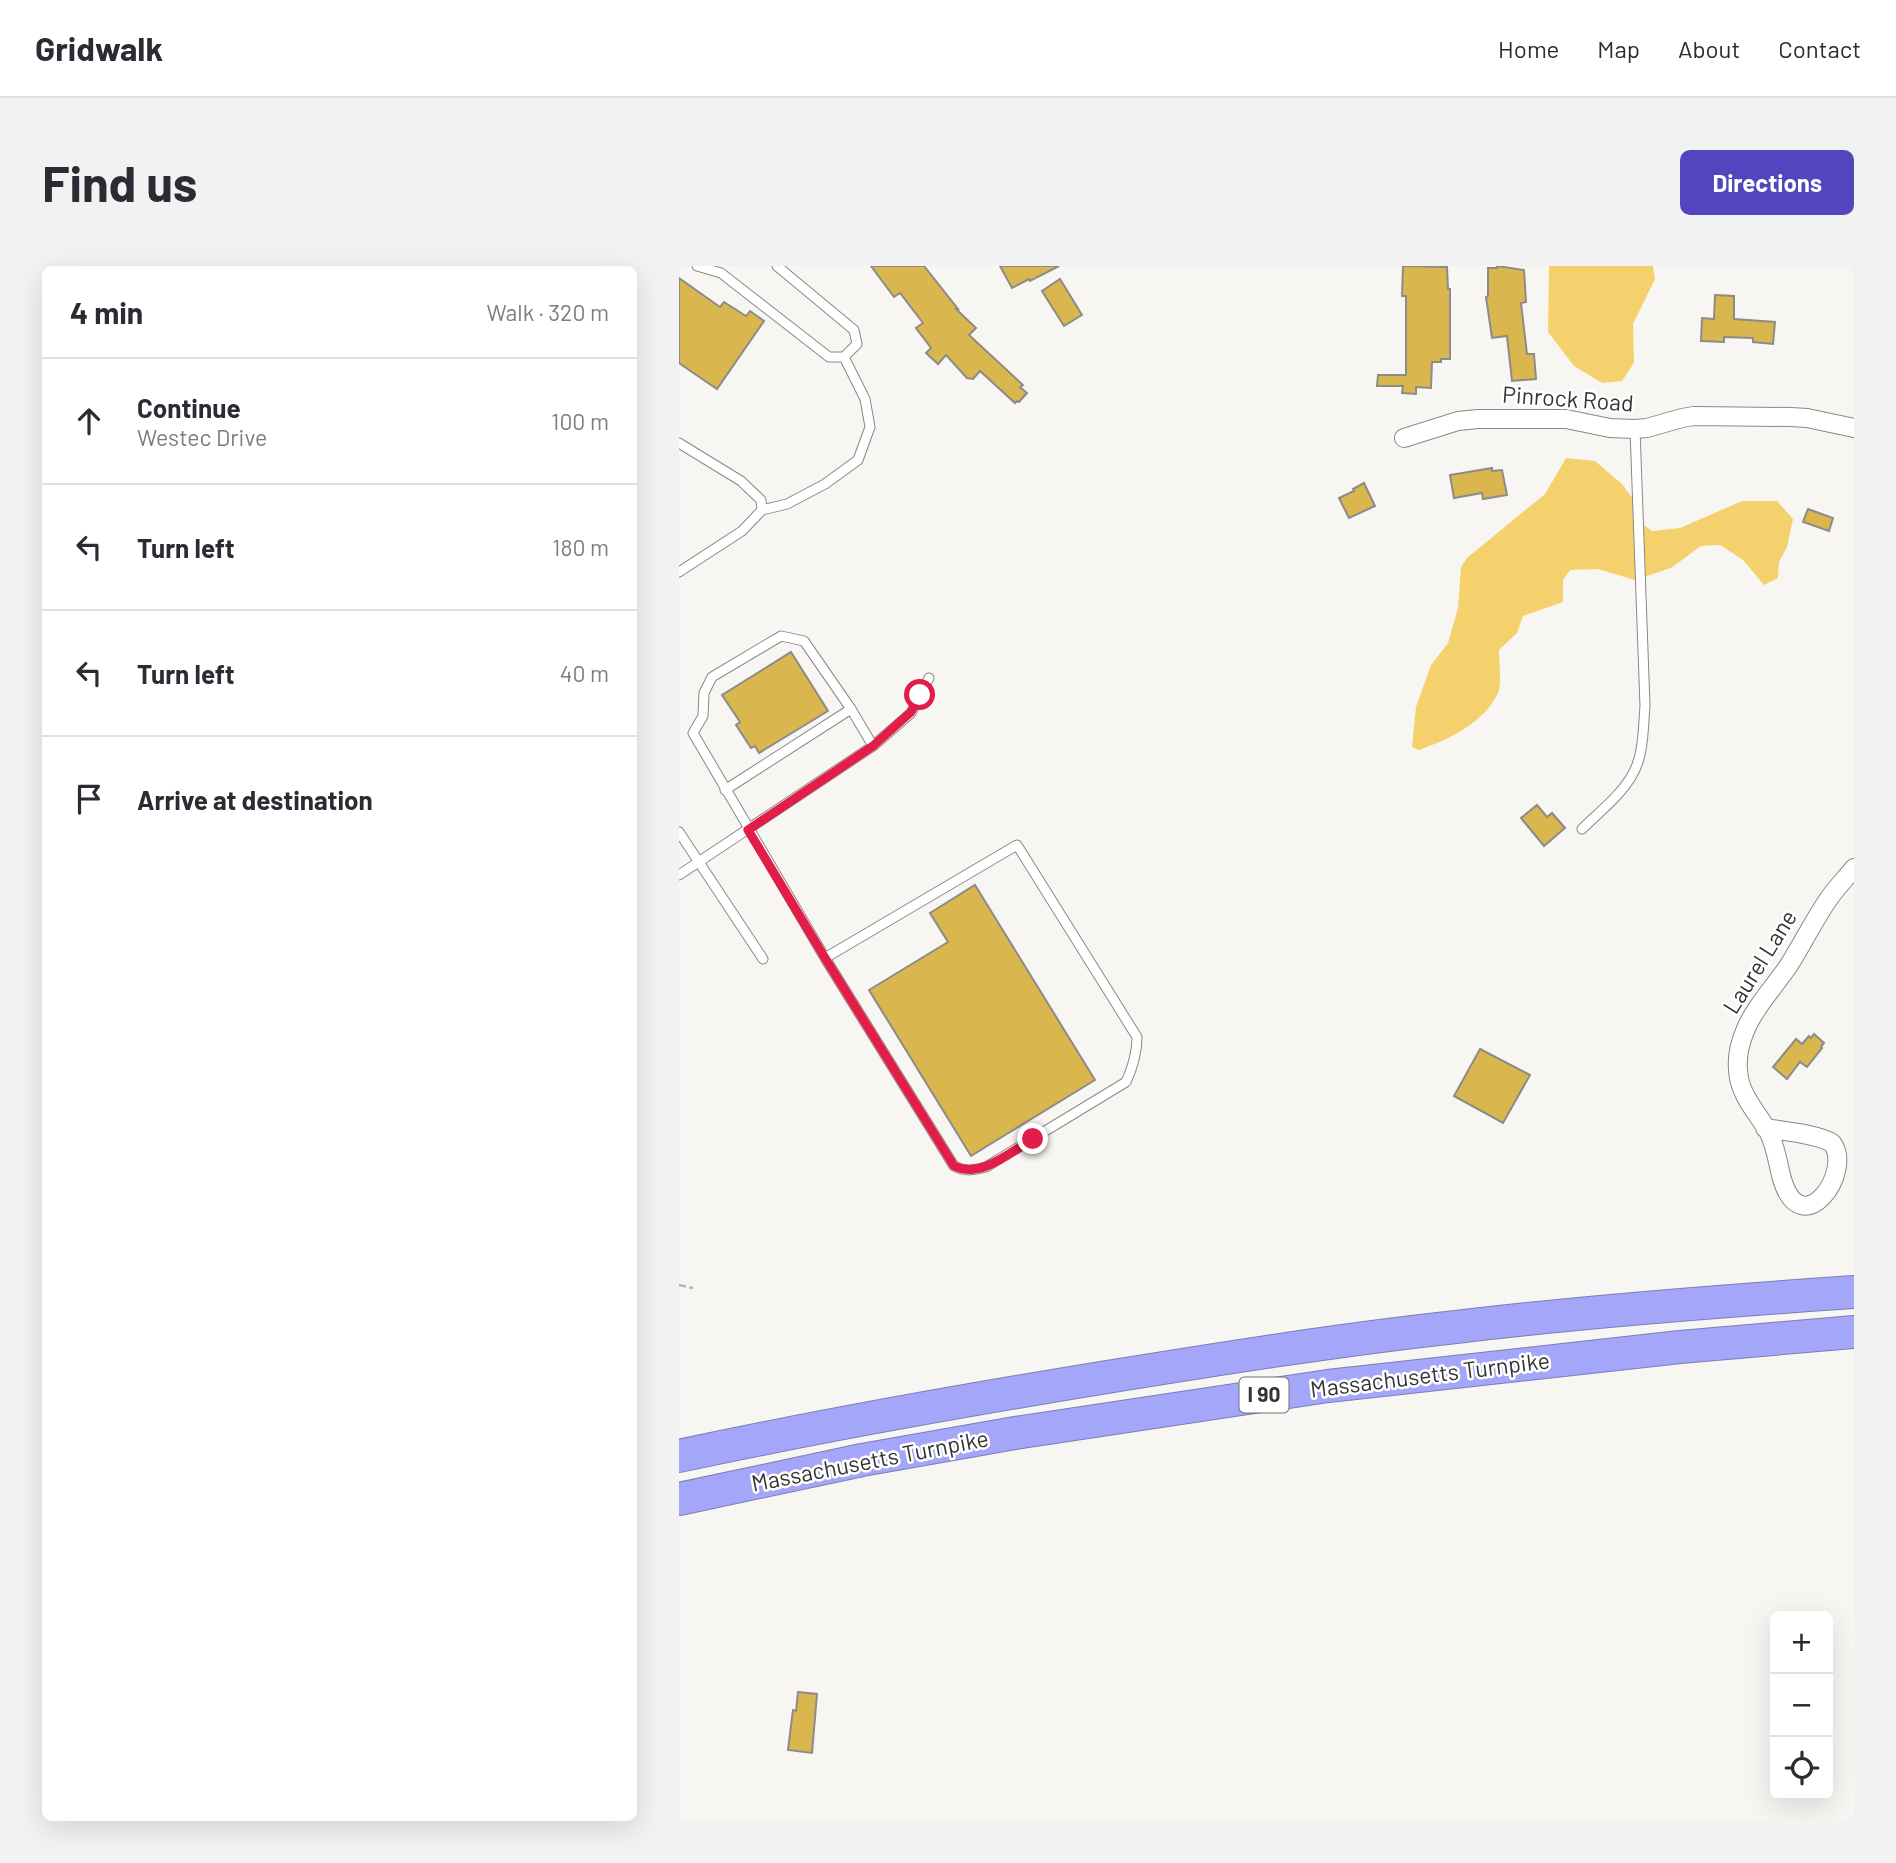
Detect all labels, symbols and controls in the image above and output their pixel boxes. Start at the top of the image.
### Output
text: Gridwalk [35,28,163,68]
text: Home [1498,34,1559,63]
text: Map [1597,34,1640,63]
text: About [1678,34,1740,63]
text: Contact [1778,34,1861,63]
button: Directions [1680,150,1854,215]
text: Find us [42,153,197,212]
text: 4 min [70,294,143,330]
text: Walk · 320 m [487,298,609,326]
street label: Pinrock Road [1501,379,1635,417]
text: Continue [137,392,241,423]
icon: ahead [70,402,108,440]
text: 100 m [551,407,609,435]
text: Westec Drive [137,423,267,451]
icon: left [70,528,108,566]
text: Turn left [137,532,235,563]
text: 180 m [552,533,609,561]
icon: left [70,654,108,692]
text: Turn left [137,658,235,689]
text: 40 m [560,659,609,687]
route start [904,679,935,710]
icon: arrive [70,780,108,818]
text: Arrive at destination [137,784,373,815]
street label: Laurel Lane [1716,904,1802,1018]
route end [1017,1123,1048,1154]
street label: Massachusetts Turnpike [1309,1345,1551,1403]
road number: I 90 [1239,1378,1289,1412]
street label: Massachusetts Turnpike [749,1423,991,1497]
map controls [1770,1611,1833,1800]
button: + [1770,1611,1833,1674]
button: − [1770,1674,1833,1737]
button: locate [1770,1737,1833,1800]

